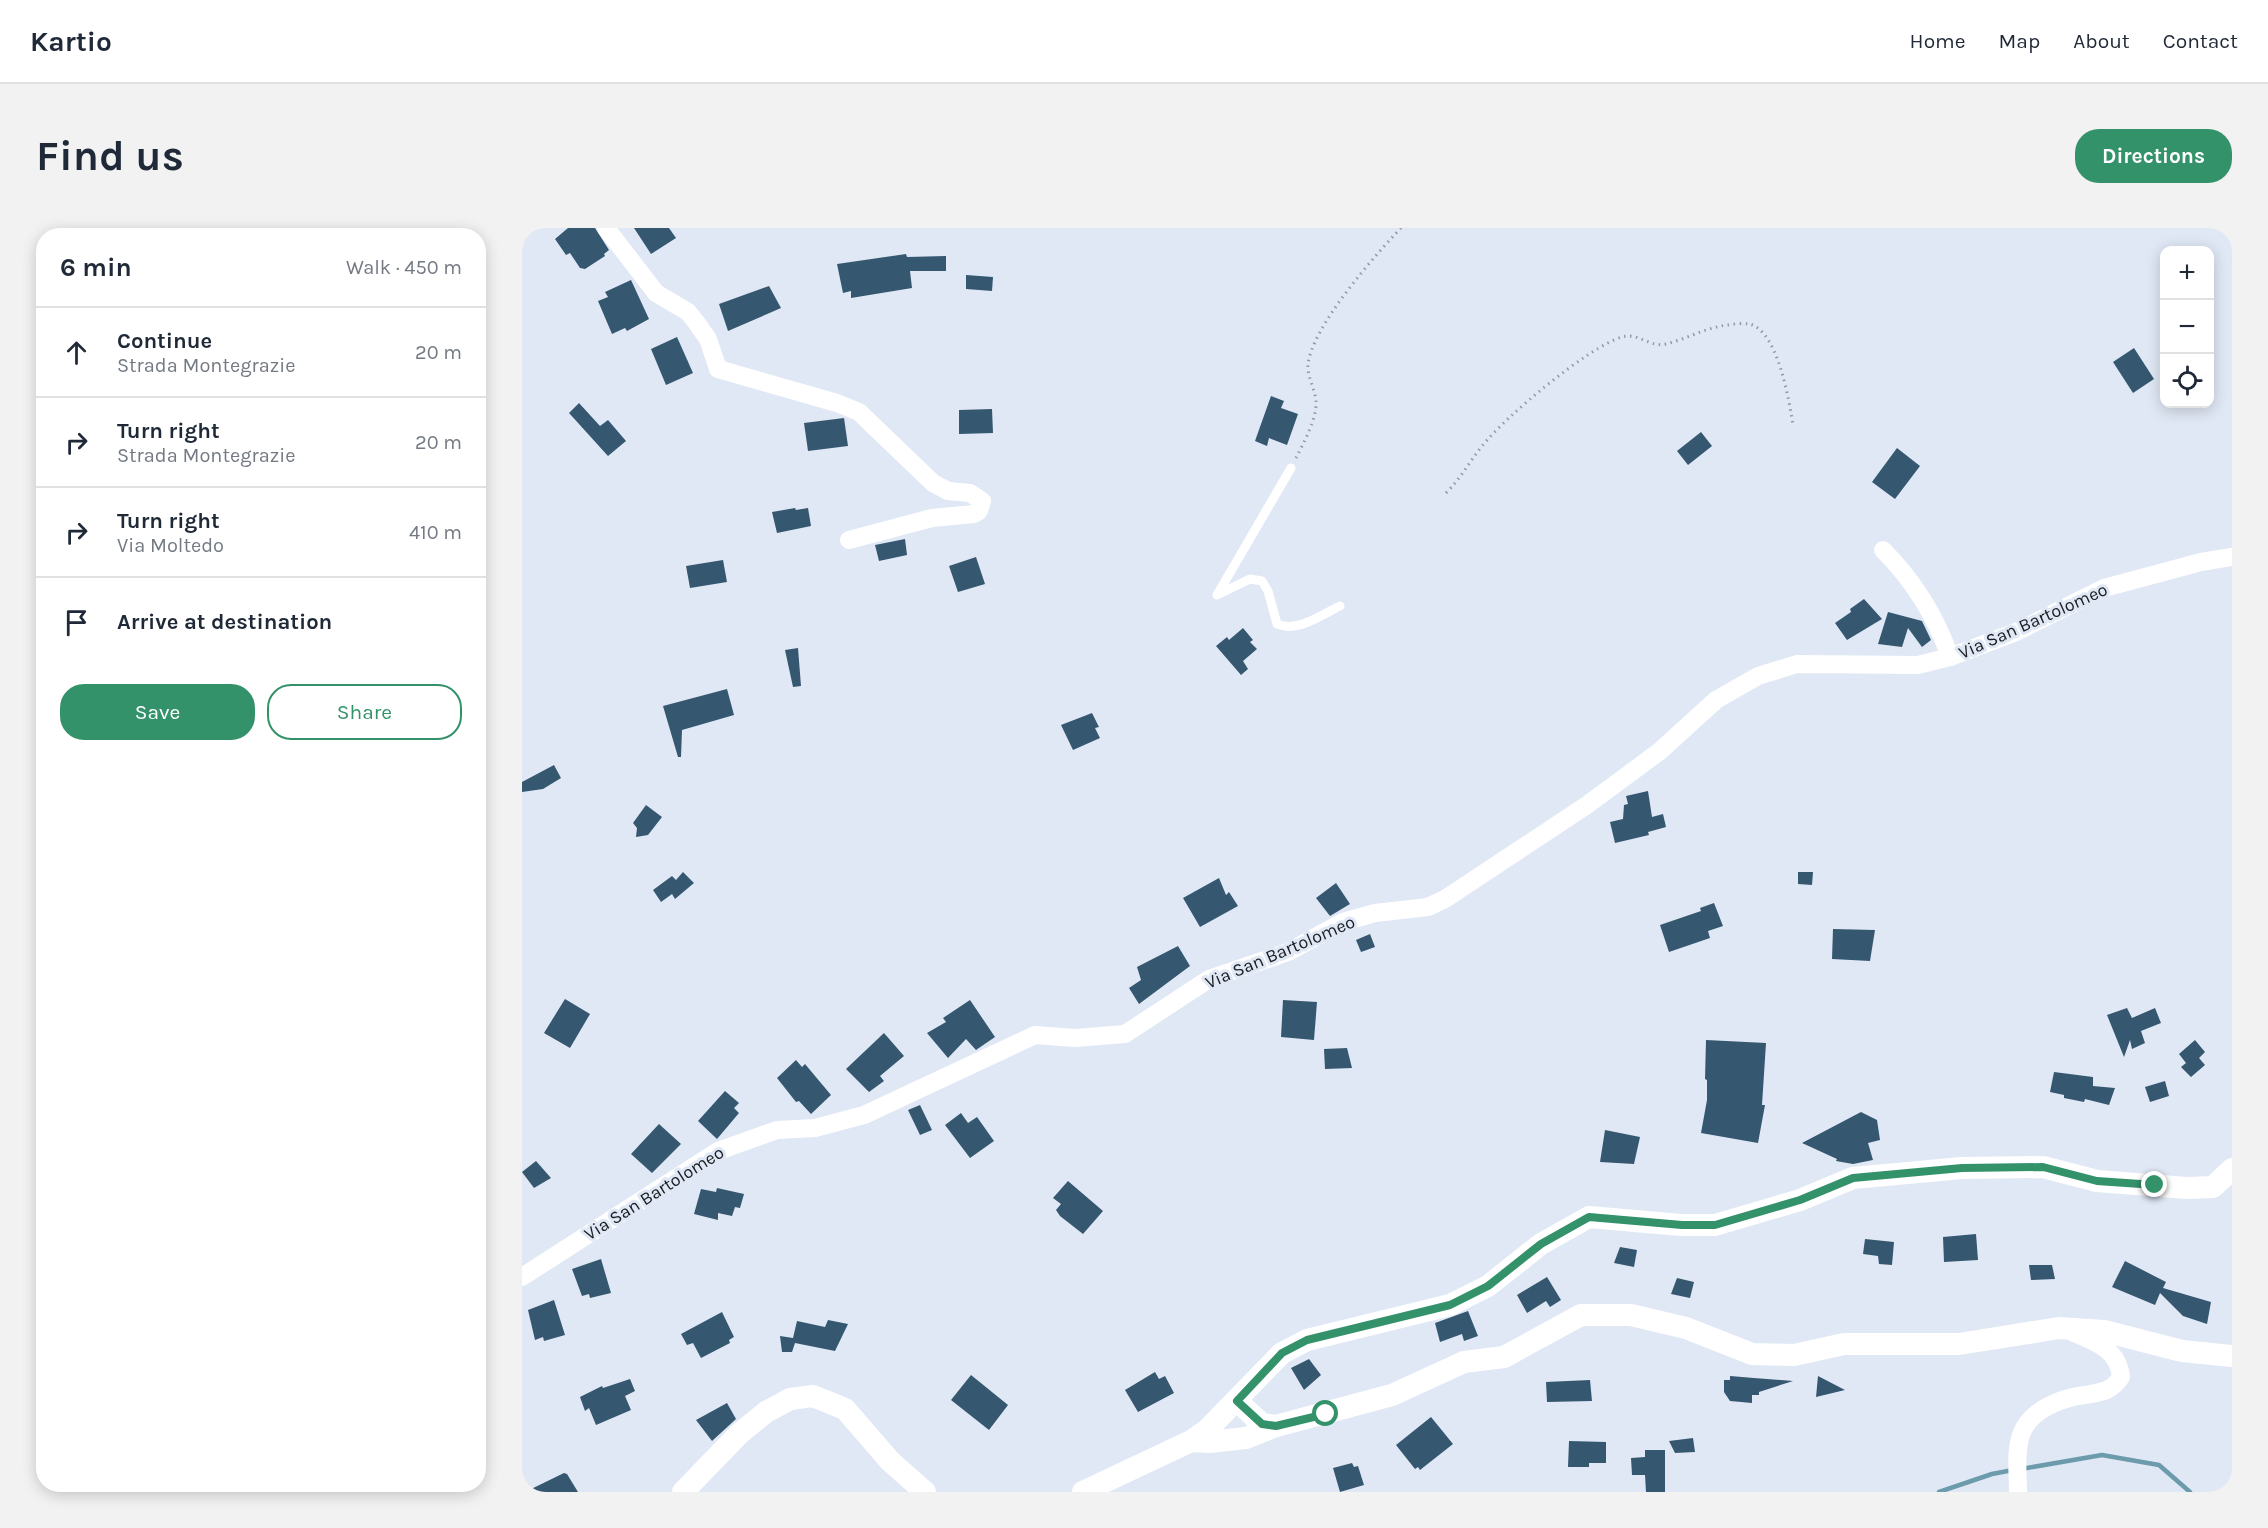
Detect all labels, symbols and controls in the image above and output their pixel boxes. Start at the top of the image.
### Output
text: Kartio [30,25,112,58]
text: Home [1910,29,1966,53]
text: Map [1999,29,2040,53]
text: About [2073,29,2130,53]
text: Contact [2163,29,2238,53]
button: Directions [2075,129,2232,183]
text: Find us [36,131,184,181]
map controls [2160,246,2214,408]
button: + [2160,246,2214,300]
text: 6 min [60,252,132,283]
text: Walk · 450 m [346,256,462,279]
button: − [2160,300,2214,354]
text: Continue [117,328,212,354]
icon: ahead [60,336,93,369]
text: 20 m [415,341,462,364]
text: Strada Montegrazie [117,354,295,377]
button: locate [2160,354,2214,408]
text: Turn right [117,418,220,444]
icon: right [60,426,93,459]
text: 20 m [415,431,462,454]
text: Strada Montegrazie [117,444,295,467]
text: Turn right [117,508,220,534]
icon: right [60,516,93,549]
text: 410 m [409,521,462,544]
text: Via Moltedo [117,534,224,557]
street label: Via San Bartolomeo [1955,578,2111,664]
icon: arrive [60,606,93,639]
text: Arrive at destination [117,609,332,635]
button: Save [60,684,255,740]
button: Share [267,684,462,740]
street label: Via San Bartolomeo [1202,910,1358,994]
street label: Via San Bartolomeo [580,1141,728,1245]
route end [2141,1171,2167,1197]
route start [1312,1400,1338,1426]

